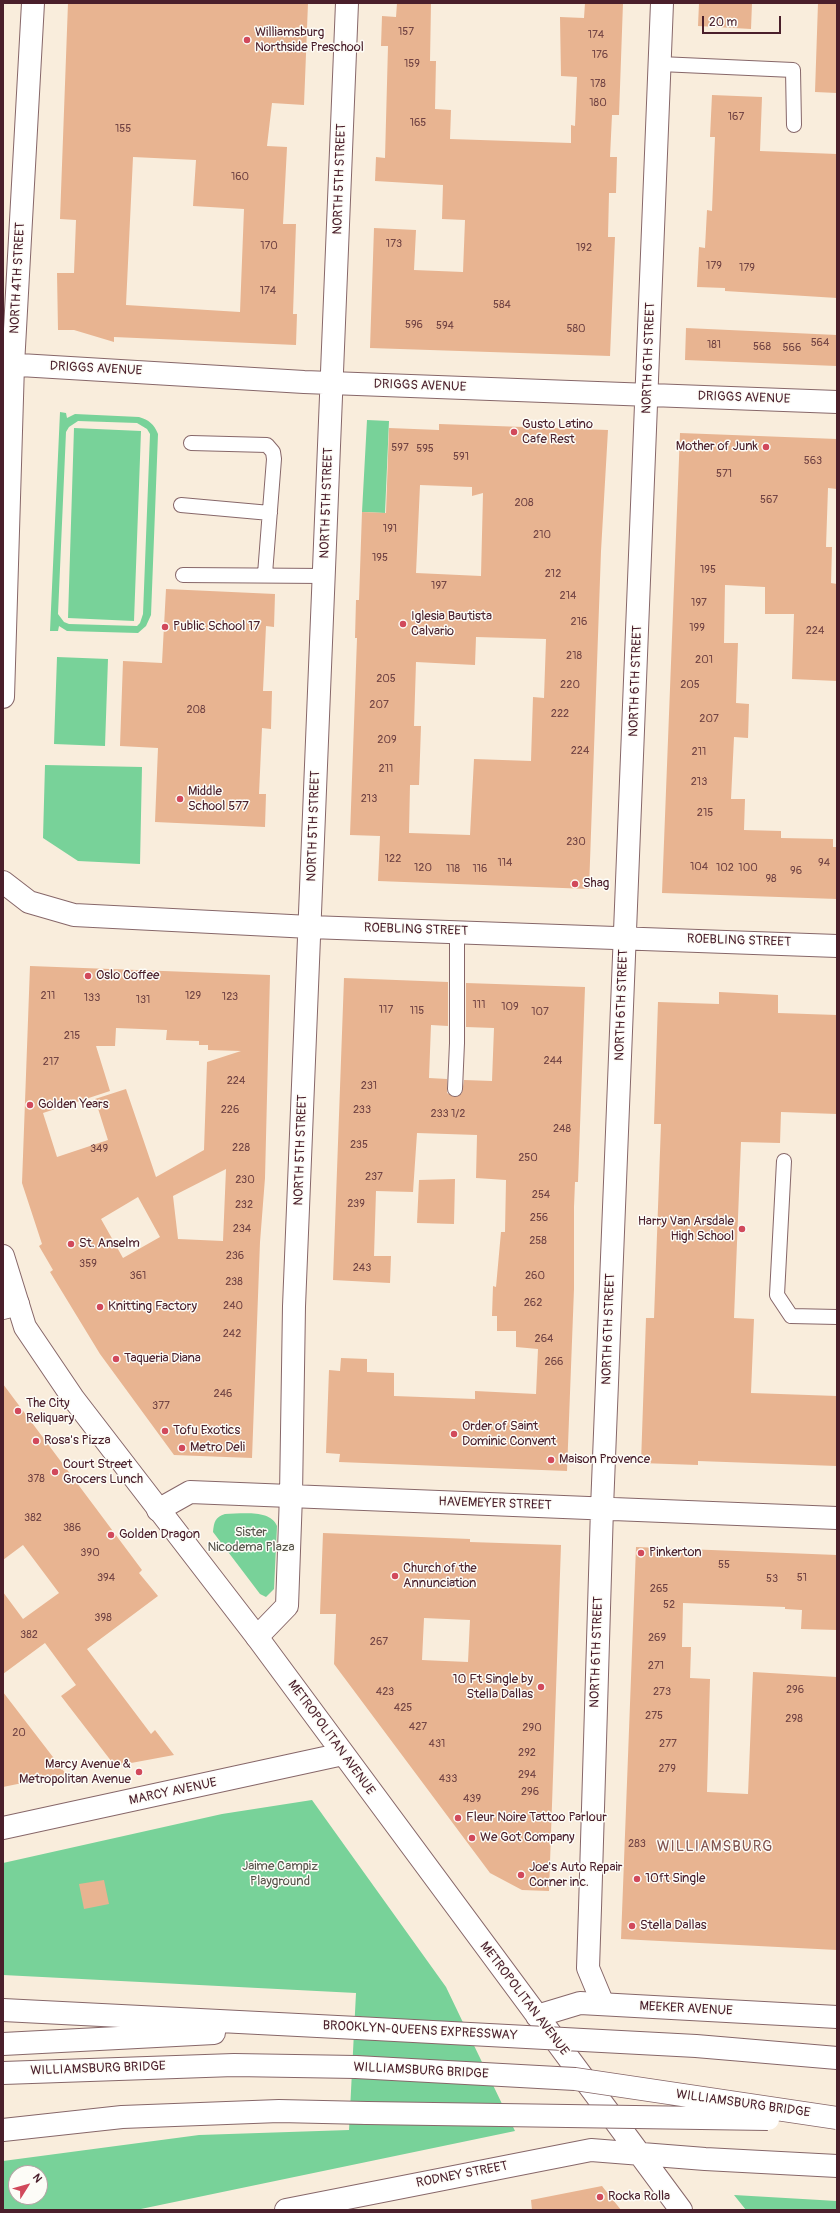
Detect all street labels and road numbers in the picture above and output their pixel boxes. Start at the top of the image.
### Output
street label: NORTH 5TH STREET [330,123,350,235]
street label: NORTH 4TH STREET [7,222,29,334]
street label: NORTH 6TH STREET [639,302,659,414]
street label: DRIGGS AVENUE [49,359,143,379]
street label: DRIGGS AVENUE [373,377,467,395]
street label: DRIGGS AVENUE [697,389,791,407]
street label: NORTH 5TH STREET [317,447,337,559]
street label: NORTH 6TH STREET [626,625,646,737]
street label: NORTH 5TH STREET [304,770,324,882]
street label: ROEBLING STREET [364,920,468,940]
street label: ROEBLING STREET [687,931,791,951]
street label: NORTH 6TH STREET [612,949,632,1061]
street label: NORTH 5TH STREET [291,1094,311,1206]
street label: NORTH 6TH STREET [599,1273,619,1385]
street label: HAVEMEYER STREET [438,1494,552,1514]
street label: NORTH 6TH STREET [587,1596,607,1708]
street label: METROPOLITAN AVENUE [284,1678,378,1798]
street label: MARCY AVENUE [128,1775,218,1809]
street label: METROPOLITAN AVENUE [476,1939,572,2059]
street label: MEEKER AVENUE [639,1999,733,2019]
street label: BROOKLYN-QUEENS EXPRESSWAY [322,2018,518,2044]
street label: WILLIAMSBURG BRIDGE [30,2059,166,2079]
street label: WILLIAMSBURG BRIDGE [353,2060,489,2082]
street label: WILLIAMSBURG BRIDGE [675,2087,811,2121]
street label: RODNEY STREET [415,2158,509,2192]

